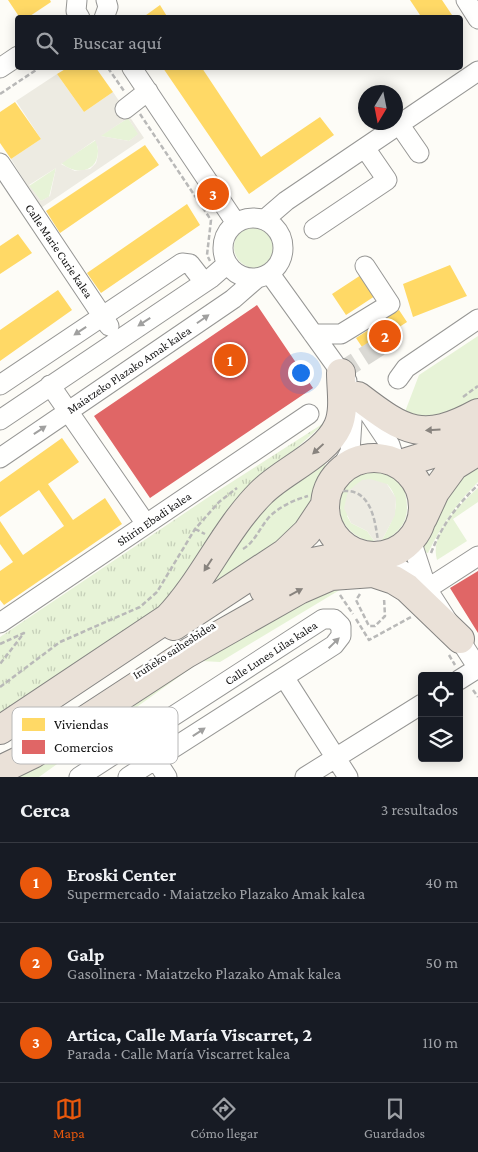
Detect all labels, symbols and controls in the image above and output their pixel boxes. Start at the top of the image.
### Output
search box [15,15,463,70]
icon: search [33,29,61,57]
text: Buscar aquí [73,32,162,53]
north arrow [358,85,403,130]
pin: 3 [197,175,229,213]
street label: Calle Marie Curie kalea [22,201,96,301]
one-way arrow [196,314,210,324]
one-way arrow [137,317,151,327]
pin: 2 [369,317,401,355]
street label: Maiatzeko Plazako Amak kalea [64,323,194,417]
one-way arrow [74,326,87,336]
pin: 1 [214,341,246,379]
your location [288,360,314,386]
one-way arrow [34,425,47,435]
one-way arrow [425,426,441,434]
one-way arrow [313,443,325,455]
street label: Shirin Ebadi kalea [114,489,194,549]
one-way arrow [203,559,213,572]
one-way arrow [289,588,304,596]
street label: Iruñeko saihesbidea [130,618,218,682]
street label: Calle Lunes Lilas kalea [222,618,320,688]
one-way arrow [328,637,340,649]
map controls [418,672,463,762]
button: locate [418,672,463,717]
legend [12,707,178,764]
text: Viviendas [54,716,109,732]
button: layers [418,717,463,762]
one-way arrow [192,727,206,737]
text: Comercios [54,739,113,755]
text: Cerca [20,798,70,822]
text: 3 resultados [381,801,458,818]
text: Eroski Center [67,864,176,885]
text: 1 [33,874,39,891]
text: 40 m [425,874,458,891]
text: Supermercado · Maiatzeko Plazako Amak kalea [67,885,365,902]
text: Galp [67,944,105,965]
text: 2 [32,954,40,971]
text: 50 m [426,954,458,971]
text: Gasolinera · Maiatzeko Plazako Amak kalea [67,965,341,982]
text: Artica, Calle María Viscarret, 2 [67,1024,312,1045]
text: 3 [32,1034,40,1051]
text: 110 m [422,1034,458,1051]
text: Parada · Calle María Viscarret kalea [67,1045,290,1062]
tab: Mapa [53,1095,85,1141]
tab: Cómo llegar [191,1095,258,1141]
tab: Guardados [364,1095,425,1141]

